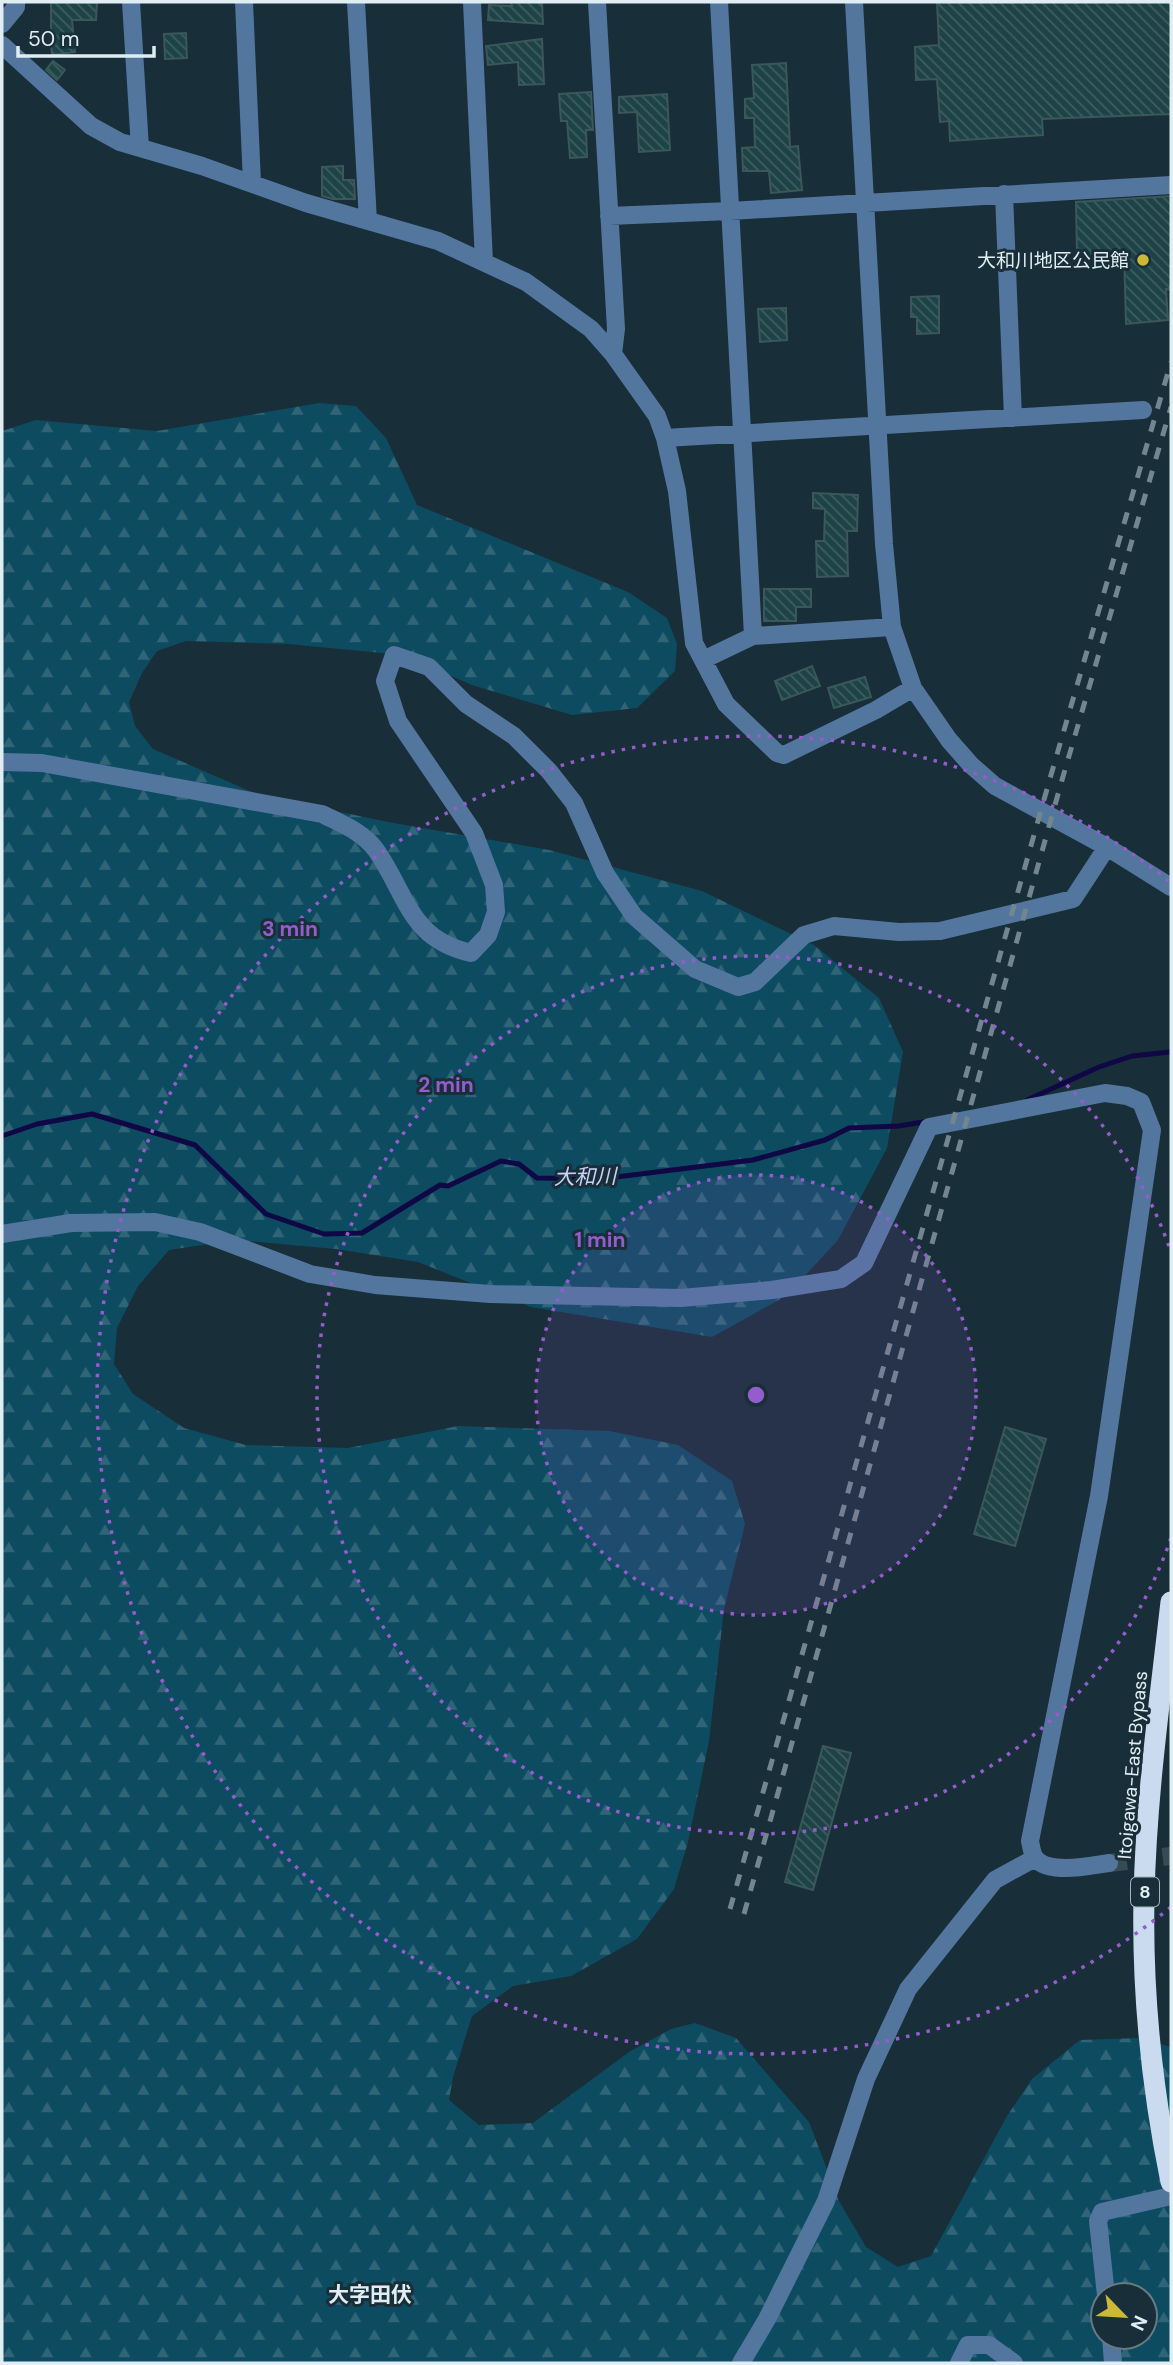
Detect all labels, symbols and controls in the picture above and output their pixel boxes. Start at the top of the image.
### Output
scale bar [18,14,154,58]
text: 50 m [28,25,79,53]
place label: 大和川地区公民館 [977,248,1129,273]
marker: 大和川地区公民館 [1135,252,1151,268]
text: 3 min [262,915,318,943]
text: 2 min [418,1071,474,1099]
water label: 大和川 [553,1162,619,1192]
text: 1 min [574,1226,626,1254]
centre of rings [744,1383,768,1407]
street label: Itoigawa-East Bypass [1112,1670,1153,1860]
road number: 8 [1131,1878,1159,1906]
district label: 大字田伏 [328,2281,412,2309]
north arrow [1089,2281,1159,2351]
text: N [1125,2311,1153,2335]

